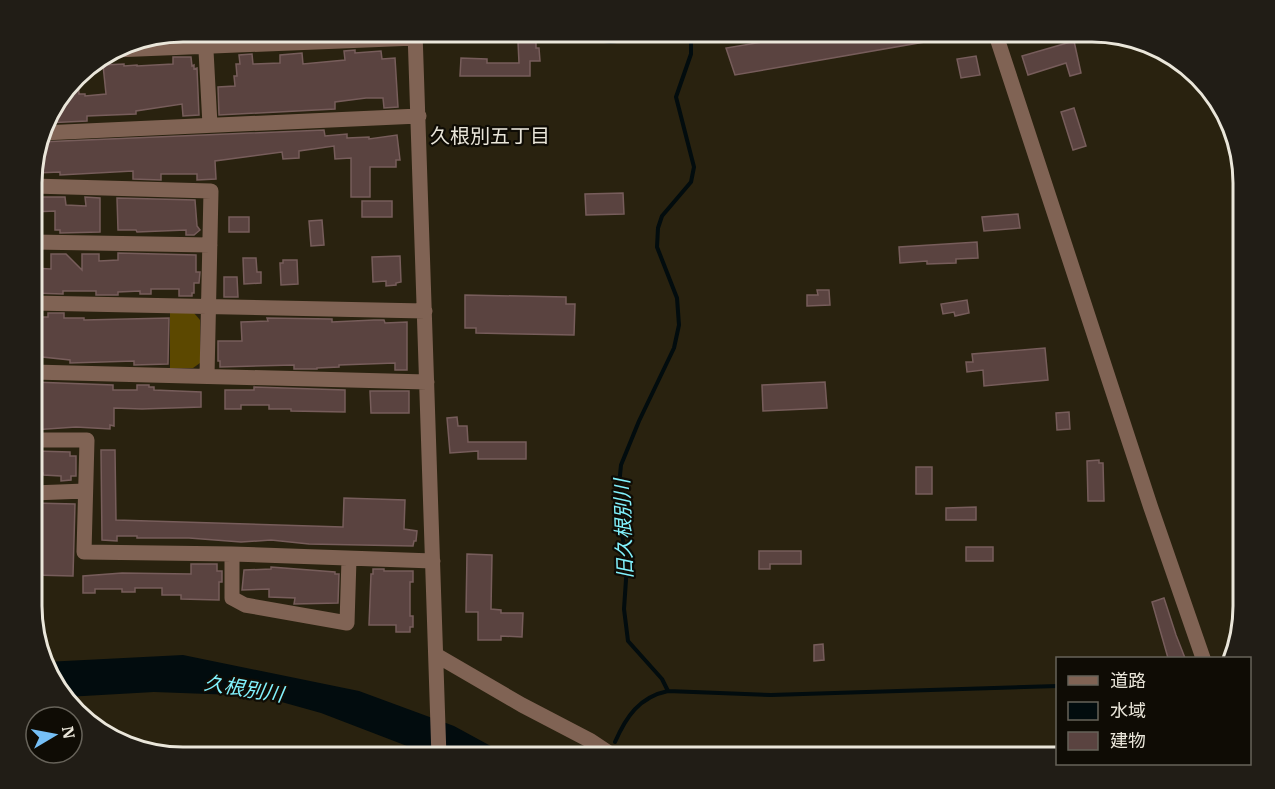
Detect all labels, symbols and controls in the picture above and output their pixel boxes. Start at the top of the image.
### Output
district label: 久根別五丁目 [430,122,550,149]
water label: 旧久根別川 [608,477,638,579]
legend [1056,657,1251,765]
water label: 久根別川 [202,668,288,708]
text: 道路 [1110,669,1146,692]
text: 水域 [1110,699,1146,722]
north arrow [24,705,84,765]
text: N [58,724,80,740]
text: 建物 [1110,729,1146,752]

